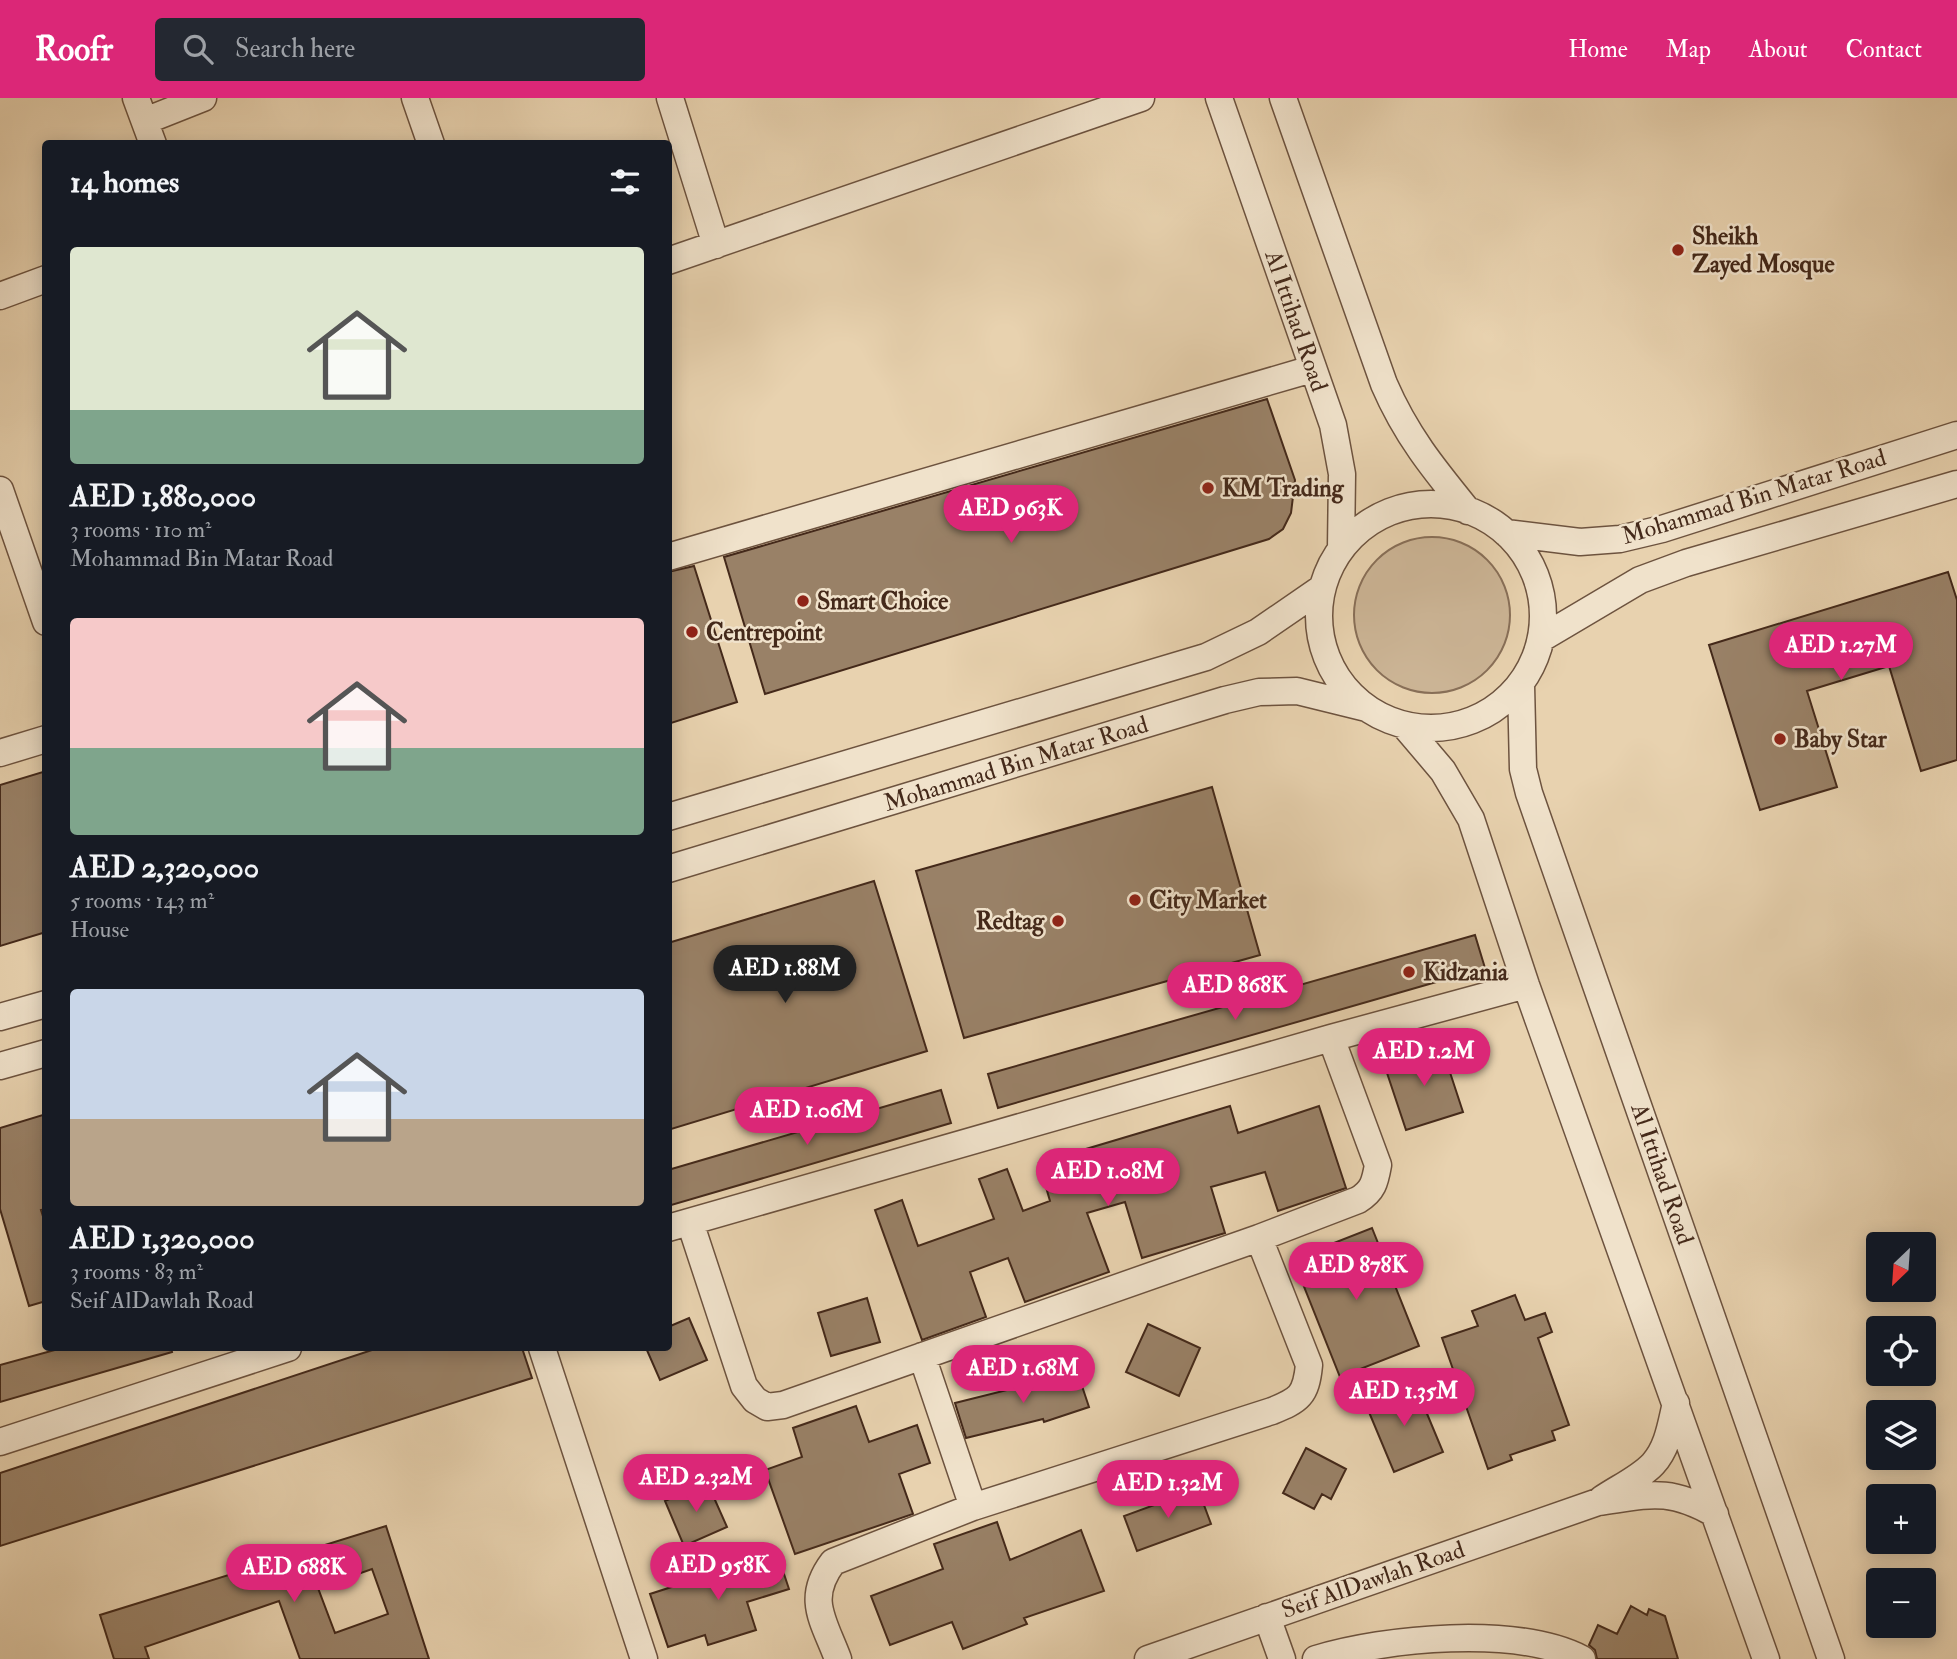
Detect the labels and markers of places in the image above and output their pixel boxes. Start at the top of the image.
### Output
place label: Sheikh Zayed Mosque [1692,221,1834,280]
marker: Sheikh Zayed Mosque [1670,242,1686,258]
place label: KM Trading [1222,473,1345,504]
marker: KM Trading [1200,480,1216,496]
pin: AED 963K [939,486,1083,545]
place label: Smart Choice [817,586,948,617]
marker: Smart Choice [795,593,811,609]
place label: Centrepoint [706,617,823,648]
pin: AED 1.27M [1761,622,1921,682]
marker: Centrepoint [684,624,700,640]
place label: Baby Star [1794,724,1888,755]
marker: Baby Star [1772,731,1788,747]
place label: City Market [1149,885,1267,916]
marker: City Market [1127,892,1143,908]
place label: Redtag [976,906,1045,937]
marker: Redtag [1050,913,1066,929]
pin: AED 1.88M [705,946,865,1005]
place label: Kidzania [1423,957,1509,988]
pin: AED 868K [1163,962,1307,1022]
marker: Kidzania [1401,964,1417,980]
pin: AED 1.2M [1352,1028,1496,1088]
pin: AED 1.06M [727,1088,887,1147]
pin: AED 1.08M [1028,1148,1188,1208]
pin: AED 878K [1284,1242,1428,1302]
pin: AED 1.68M [943,1346,1103,1405]
pin: AED 1.35M [1324,1368,1484,1428]
pin: AED 2.32M [616,1454,776,1514]
pin: AED 1.32M [1088,1460,1248,1520]
pin: AED 958K [646,1542,790,1602]
pin: AED 688K [222,1544,366,1604]

